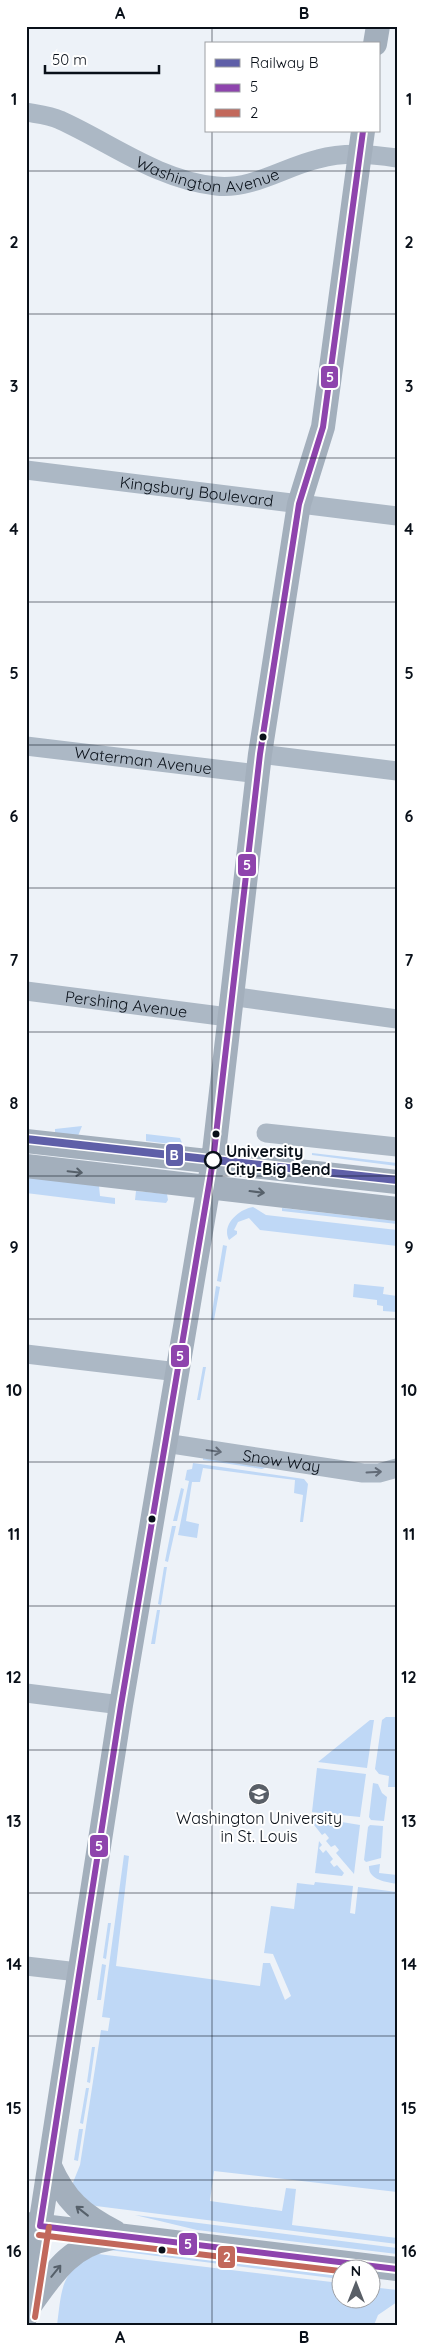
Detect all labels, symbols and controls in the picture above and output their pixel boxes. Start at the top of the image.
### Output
text: A [115,3,126,23]
text: B [299,3,309,23]
scale bar [45,42,159,74]
legend [205,42,380,132]
text: 50 m [52,50,87,69]
text: Railway B [250,53,319,72]
text: 5 [250,77,258,96]
text: 1 [11,89,17,109]
text: 1 [406,89,412,109]
text: 2 [250,103,258,122]
street label: Washington Avenue [133,151,282,197]
text: 2 [9,232,19,252]
text: 2 [404,232,414,252]
line badge: 5 [320,365,339,389]
text: 5 [326,368,334,386]
text: 3 [10,376,18,396]
text: 3 [405,376,413,396]
street label: Kingsbury Boulevard [119,472,275,511]
text: 4 [9,519,19,539]
text: 4 [404,519,414,539]
text: 5 [9,663,19,683]
text: 5 [404,663,414,683]
unlabelled marker [258,732,268,742]
street label: Waterman Avenue [73,742,213,778]
text: 6 [10,806,19,826]
text: 6 [405,806,414,826]
line badge: 5 [237,853,257,877]
text: 5 [243,856,251,874]
text: 7 [10,950,19,970]
text: 7 [405,950,414,970]
street label: Pershing Avenue [64,986,188,1022]
text: 8 [10,1093,19,1113]
text: 8 [405,1093,414,1113]
unlabelled marker [211,1129,221,1139]
place label: University City-Big Bend [226,1141,331,1179]
line badge: B [165,1143,184,1167]
text: B [169,1146,179,1164]
marker: University City-Big Bend [204,1151,222,1169]
one-way arrow [66,1167,82,1177]
one-way arrow [249,1187,265,1197]
text: 9 [9,1237,19,1257]
text: 9 [404,1237,414,1257]
line badge: 5 [170,1344,190,1368]
text: 5 [176,1347,184,1365]
text: 10 [6,1380,22,1400]
text: 10 [401,1380,417,1400]
street label: Snow Way [241,1445,322,1476]
one-way arrow [205,1446,221,1456]
one-way arrow [366,1468,382,1477]
unlabelled marker [147,1514,157,1524]
text: 11 [8,1524,20,1544]
text: 11 [403,1524,415,1544]
text: 12 [6,1667,22,1687]
text: 12 [401,1667,417,1687]
school or university icon: Washington University in St. Louis [247,1782,271,1806]
place label: Washington University in St. Louis [176,1808,342,1846]
text: 13 [7,1811,21,1831]
text: 13 [402,1811,416,1831]
line badge: 5 [89,1834,109,1858]
text: 5 [95,1837,103,1855]
text: 14 [6,1954,22,1974]
text: 14 [401,1954,417,1974]
text: 15 [6,2098,22,2118]
text: 15 [401,2098,417,2118]
one-way arrow [76,2205,89,2216]
line badge: 5 [178,2232,198,2256]
text: 5 [184,2235,192,2253]
text: 16 [6,2241,22,2261]
text: 16 [401,2241,417,2261]
unlabelled marker [157,2245,167,2255]
line badge: 2 [217,2245,236,2269]
text: 2 [223,2248,231,2266]
north arrow [330,2258,380,2308]
text: N [351,2262,361,2280]
one-way arrow [50,2265,61,2278]
text: A [115,2327,126,2347]
text: B [299,2327,309,2347]

